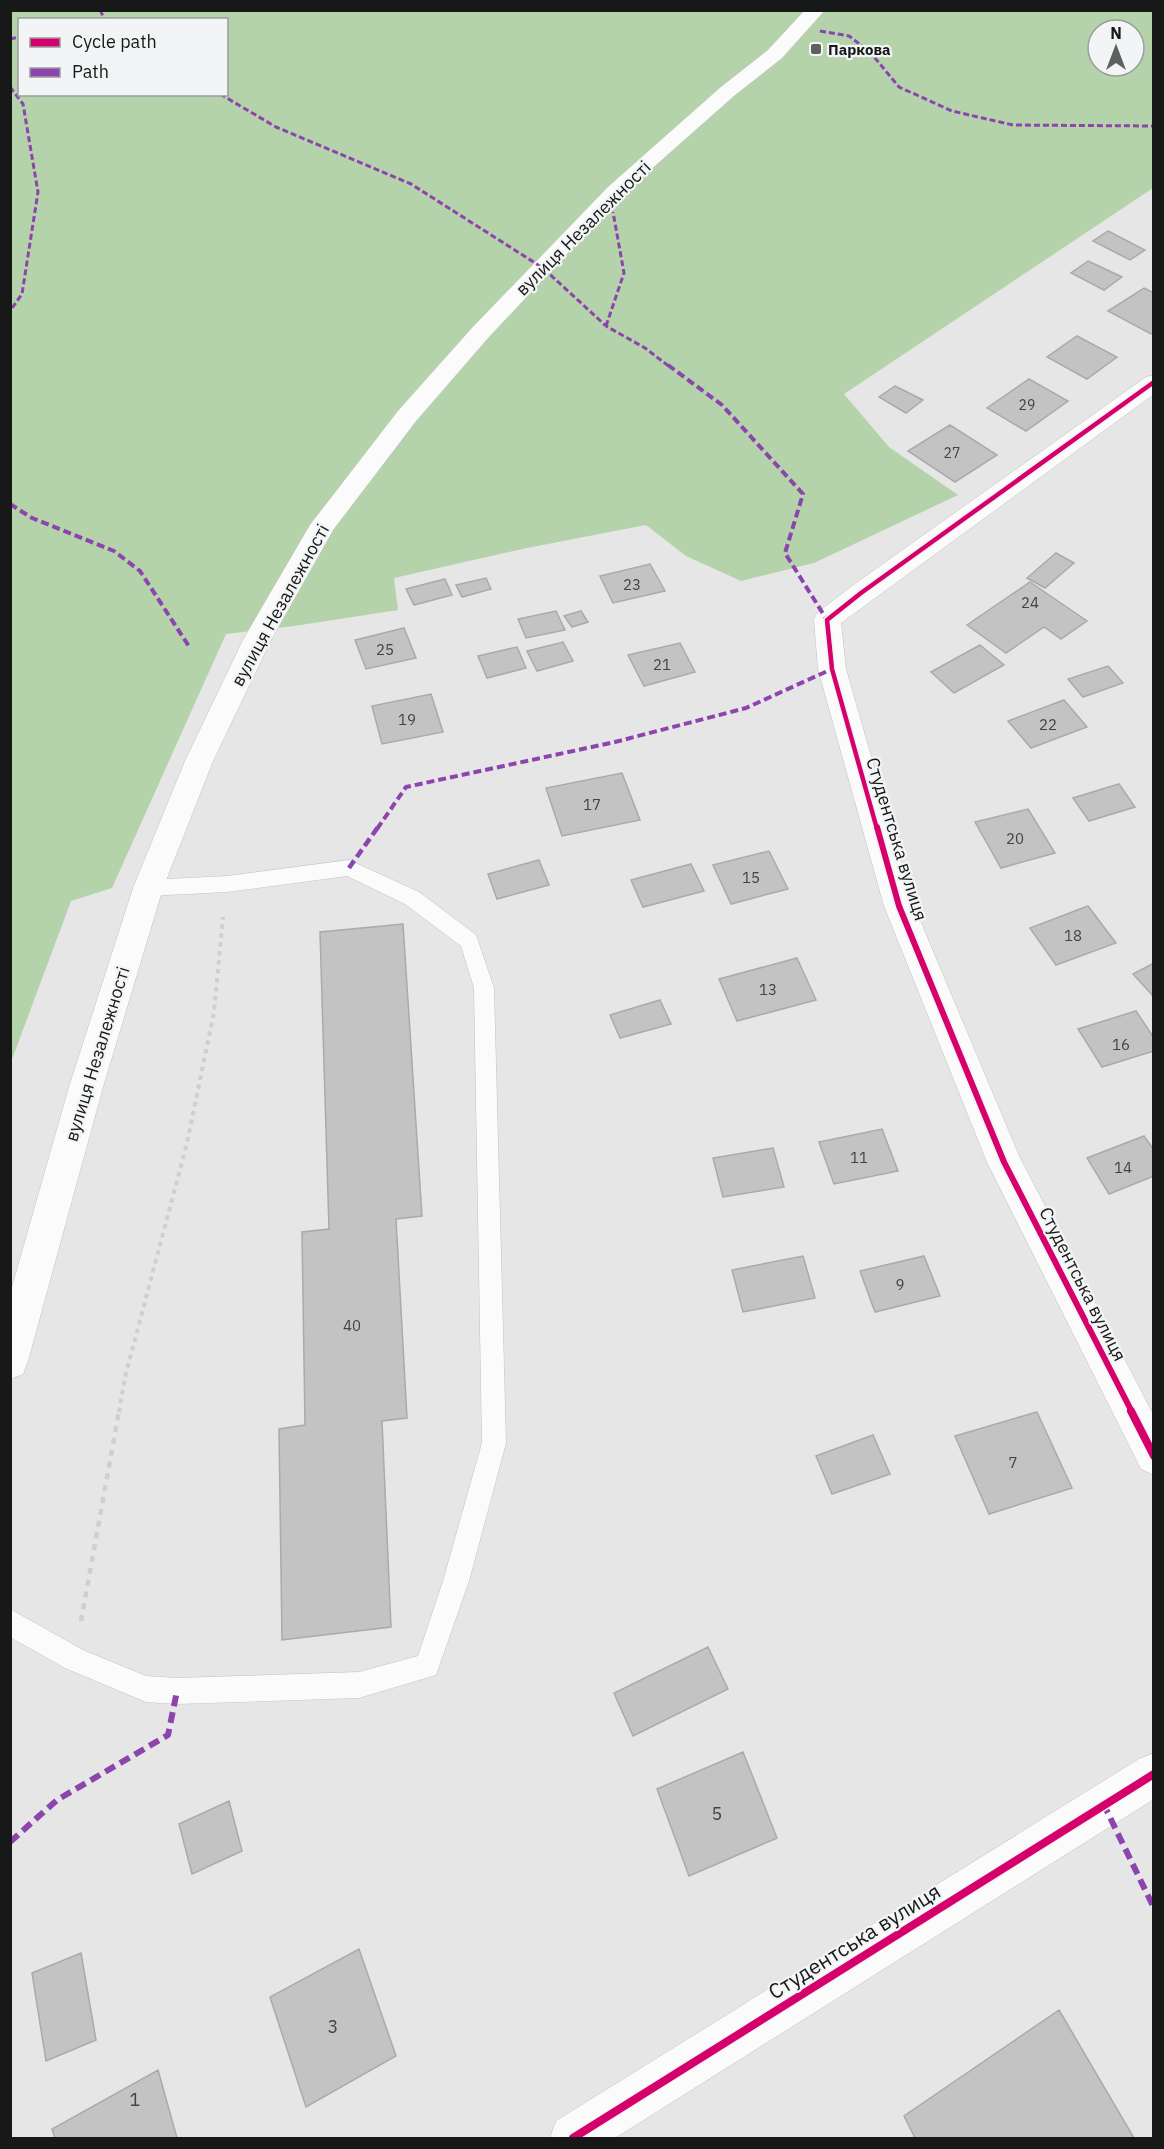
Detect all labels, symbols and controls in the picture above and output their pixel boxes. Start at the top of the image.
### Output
legend [18,18,228,96]
north arrow [1086,18,1146,78]
text: N [1110,23,1122,43]
text: Cycle path [72,30,157,53]
place label: Паркова [828,40,891,59]
marker: Паркова [809,42,823,56]
text: Path [72,60,109,83]
street label: вулиця Незалежності [511,156,655,300]
house number: 29 [1019,396,1035,414]
house number: 27 [944,444,960,462]
street label: вулиця Незалежності [226,520,334,690]
house number: 23 [623,575,641,594]
house number: 24 [1021,593,1039,612]
house number: 25 [376,640,394,659]
house number: 21 [653,655,671,674]
house number: 19 [398,710,416,729]
house number: 22 [1039,715,1057,734]
street label: Студентська вулиця [861,754,933,924]
house number: 17 [583,795,601,814]
house number: 20 [1006,829,1024,848]
house number: 15 [742,868,760,887]
house number: 18 [1064,926,1082,945]
street label: вулиця Незалежності [59,964,135,1144]
house number: 13 [759,980,777,999]
house number: 16 [1112,1035,1130,1054]
house number: 11 [850,1148,868,1167]
house number: 14 [1114,1158,1132,1177]
street label: Студентська вулиця [1034,1203,1132,1365]
house number: 9 [895,1275,905,1294]
house number: 40 [343,1316,361,1335]
house number: 7 [1008,1453,1018,1472]
house number: 5 [712,1802,722,1825]
street label: Студентська вулиця [763,1877,945,2005]
house number: 3 [328,2015,338,2038]
house number: 1 [130,2088,140,2111]

